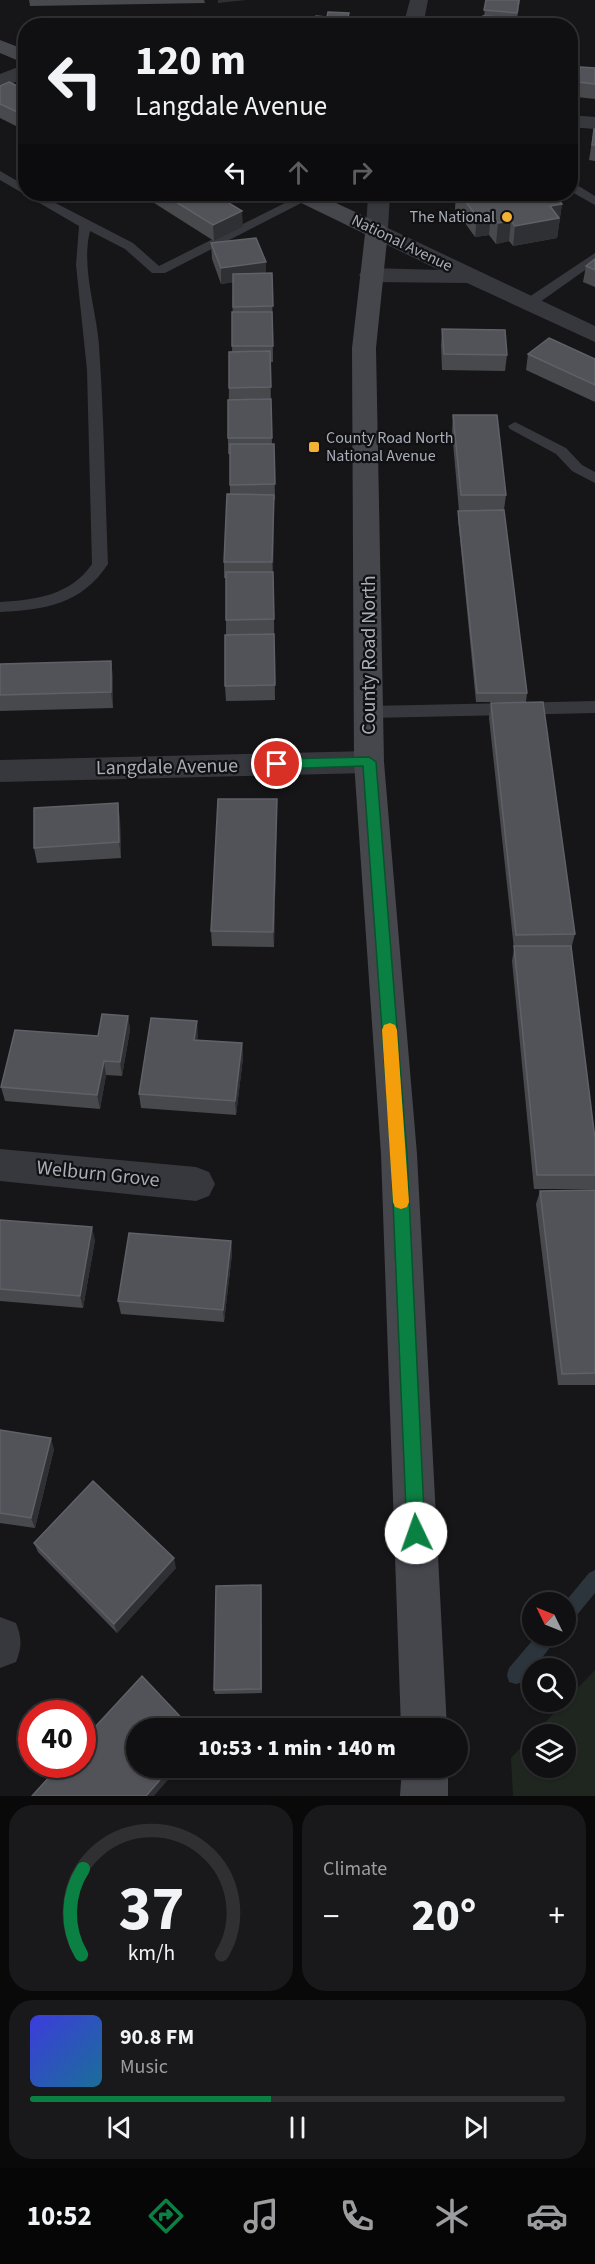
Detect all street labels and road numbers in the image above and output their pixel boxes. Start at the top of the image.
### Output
street label: National Avenue [348,209,456,277]
street label: County Road North [355,575,383,735]
street label: Langdale Avenue [96,752,239,782]
street label: Welburn Grove [35,1154,161,1194]

